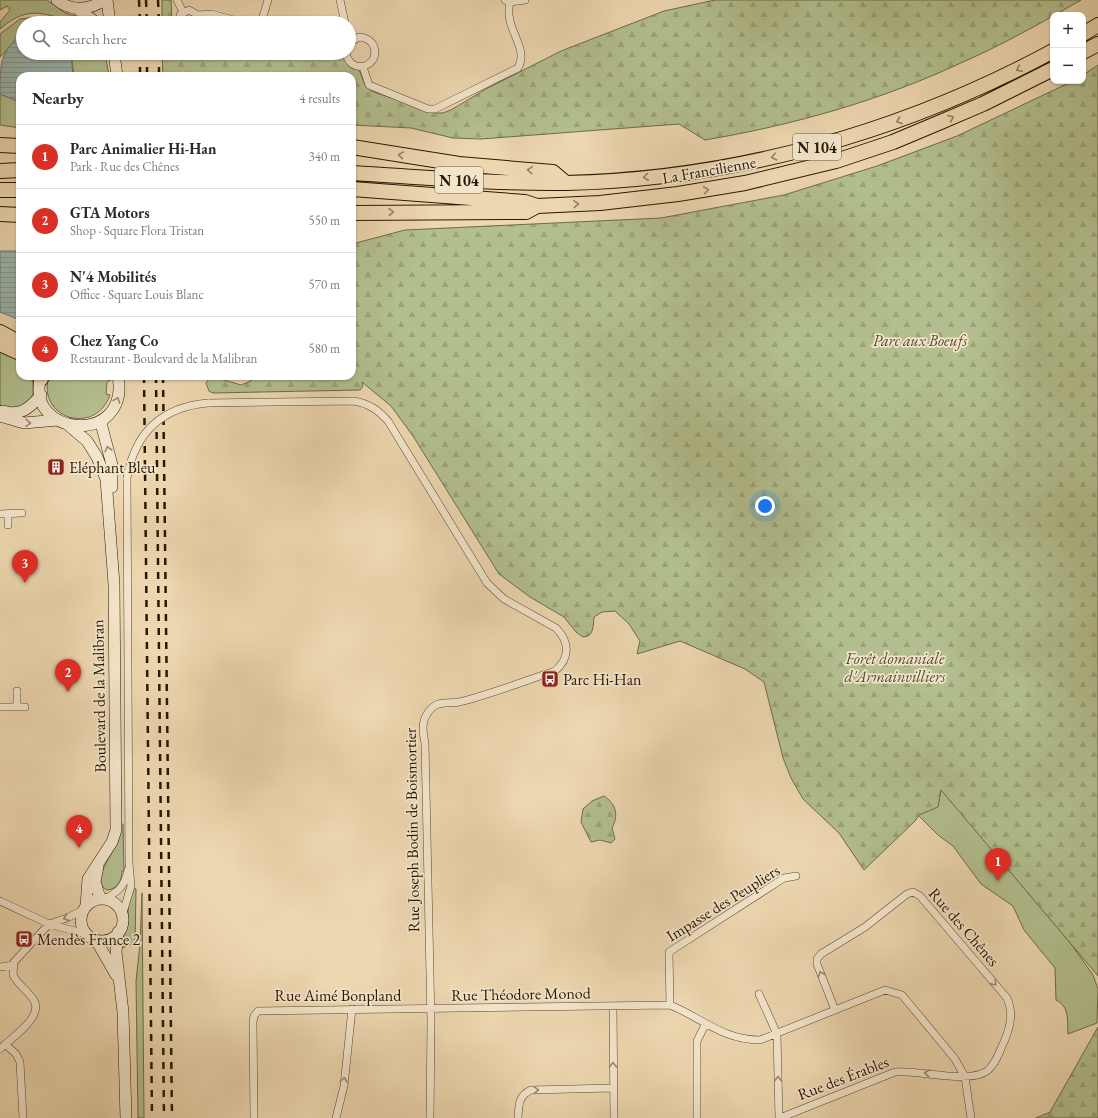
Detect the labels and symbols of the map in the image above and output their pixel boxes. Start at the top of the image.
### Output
one-way arrow [1015,65,1023,72]
one-way arrow [948,114,955,122]
one-way arrow [896,116,903,124]
road number: N 104 [793,134,841,160]
one-way arrow [398,151,404,160]
street label: La Francilienne [660,151,758,189]
one-way arrow [771,153,778,161]
one-way arrow [527,166,533,175]
road number: N 104 [435,167,483,193]
one-way arrow [643,173,649,182]
one-way arrow [703,186,709,195]
one-way arrow [573,200,579,208]
one-way arrow [388,208,394,216]
park label: Parc aux Boeufs [873,330,968,351]
one-way arrow [112,397,120,404]
one-way arrow [25,418,31,427]
one-way arrow [104,446,112,452]
building icon: Eléphant Bleu [46,457,66,477]
place label: Eléphant Bleu [69,457,156,478]
your location [755,496,775,516]
pin: 3 [12,550,38,583]
street label: Boulevard de la Malibran [87,619,111,773]
park label: Forêt domaniale d'Armainvilliers [845,648,946,687]
pin: 2 [55,659,81,692]
bus stop icon: Parc Hi-Han [540,669,560,689]
place label: Parc Hi-Han [563,669,642,690]
street label: Rue Joseph Bodin de Boismortier [400,727,424,933]
pin: 4 [66,815,92,848]
pin: 1 [985,848,1011,881]
street label: Impasse des Peupliers [662,860,784,946]
street label: Rue des Chênes [924,883,1004,971]
one-way arrow [63,913,70,922]
bus stop icon: Mendès France 2 [14,929,34,949]
place label: Mendès France 2 [37,929,140,950]
one-way arrow [817,971,825,978]
one-way arrow [990,978,997,986]
street label: Rue Théodore Monod [451,982,592,1006]
street label: Rue Aimé Bonpland [275,985,402,1006]
street label: Rue des Érables [794,1051,892,1105]
one-way arrow [609,1062,617,1068]
one-way arrow [924,1069,930,1078]
one-way arrow [774,1076,782,1082]
one-way arrow [339,1077,348,1083]
one-way arrow [533,1086,539,1095]

